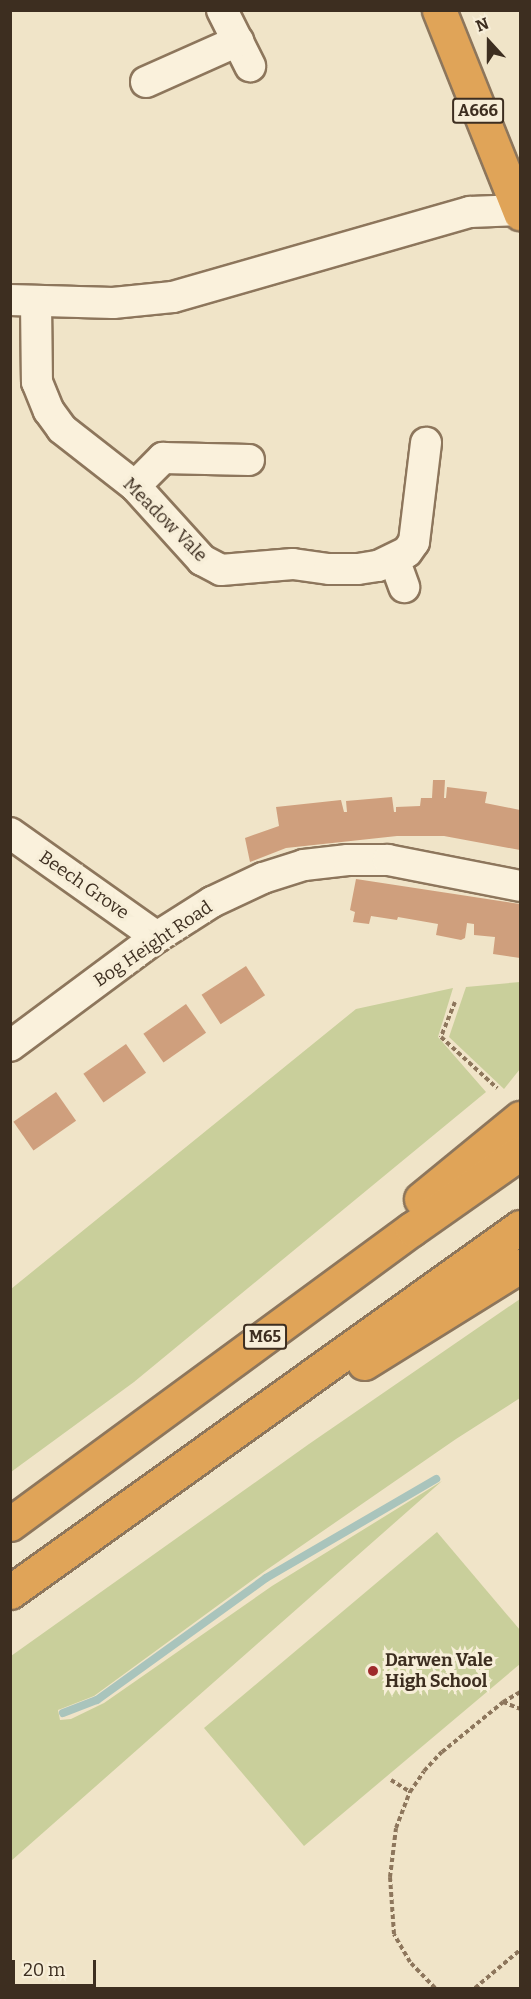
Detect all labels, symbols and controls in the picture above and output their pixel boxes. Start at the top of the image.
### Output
north arrow [459,12,519,72]
text: N [473,14,492,36]
road number: A666 [451,98,505,124]
street label: Meadow Vale [118,473,212,567]
street label: Beech Grove [35,846,133,924]
street label: Bog Height Road [90,896,216,992]
road number: M65 [242,1324,288,1350]
place label: Darwen Vale High School [385,1650,493,1692]
marker: Darwen Vale High School [366,1664,380,1678]
scale bar [15,1948,99,1986]
text: 20 m [23,1959,65,1981]

